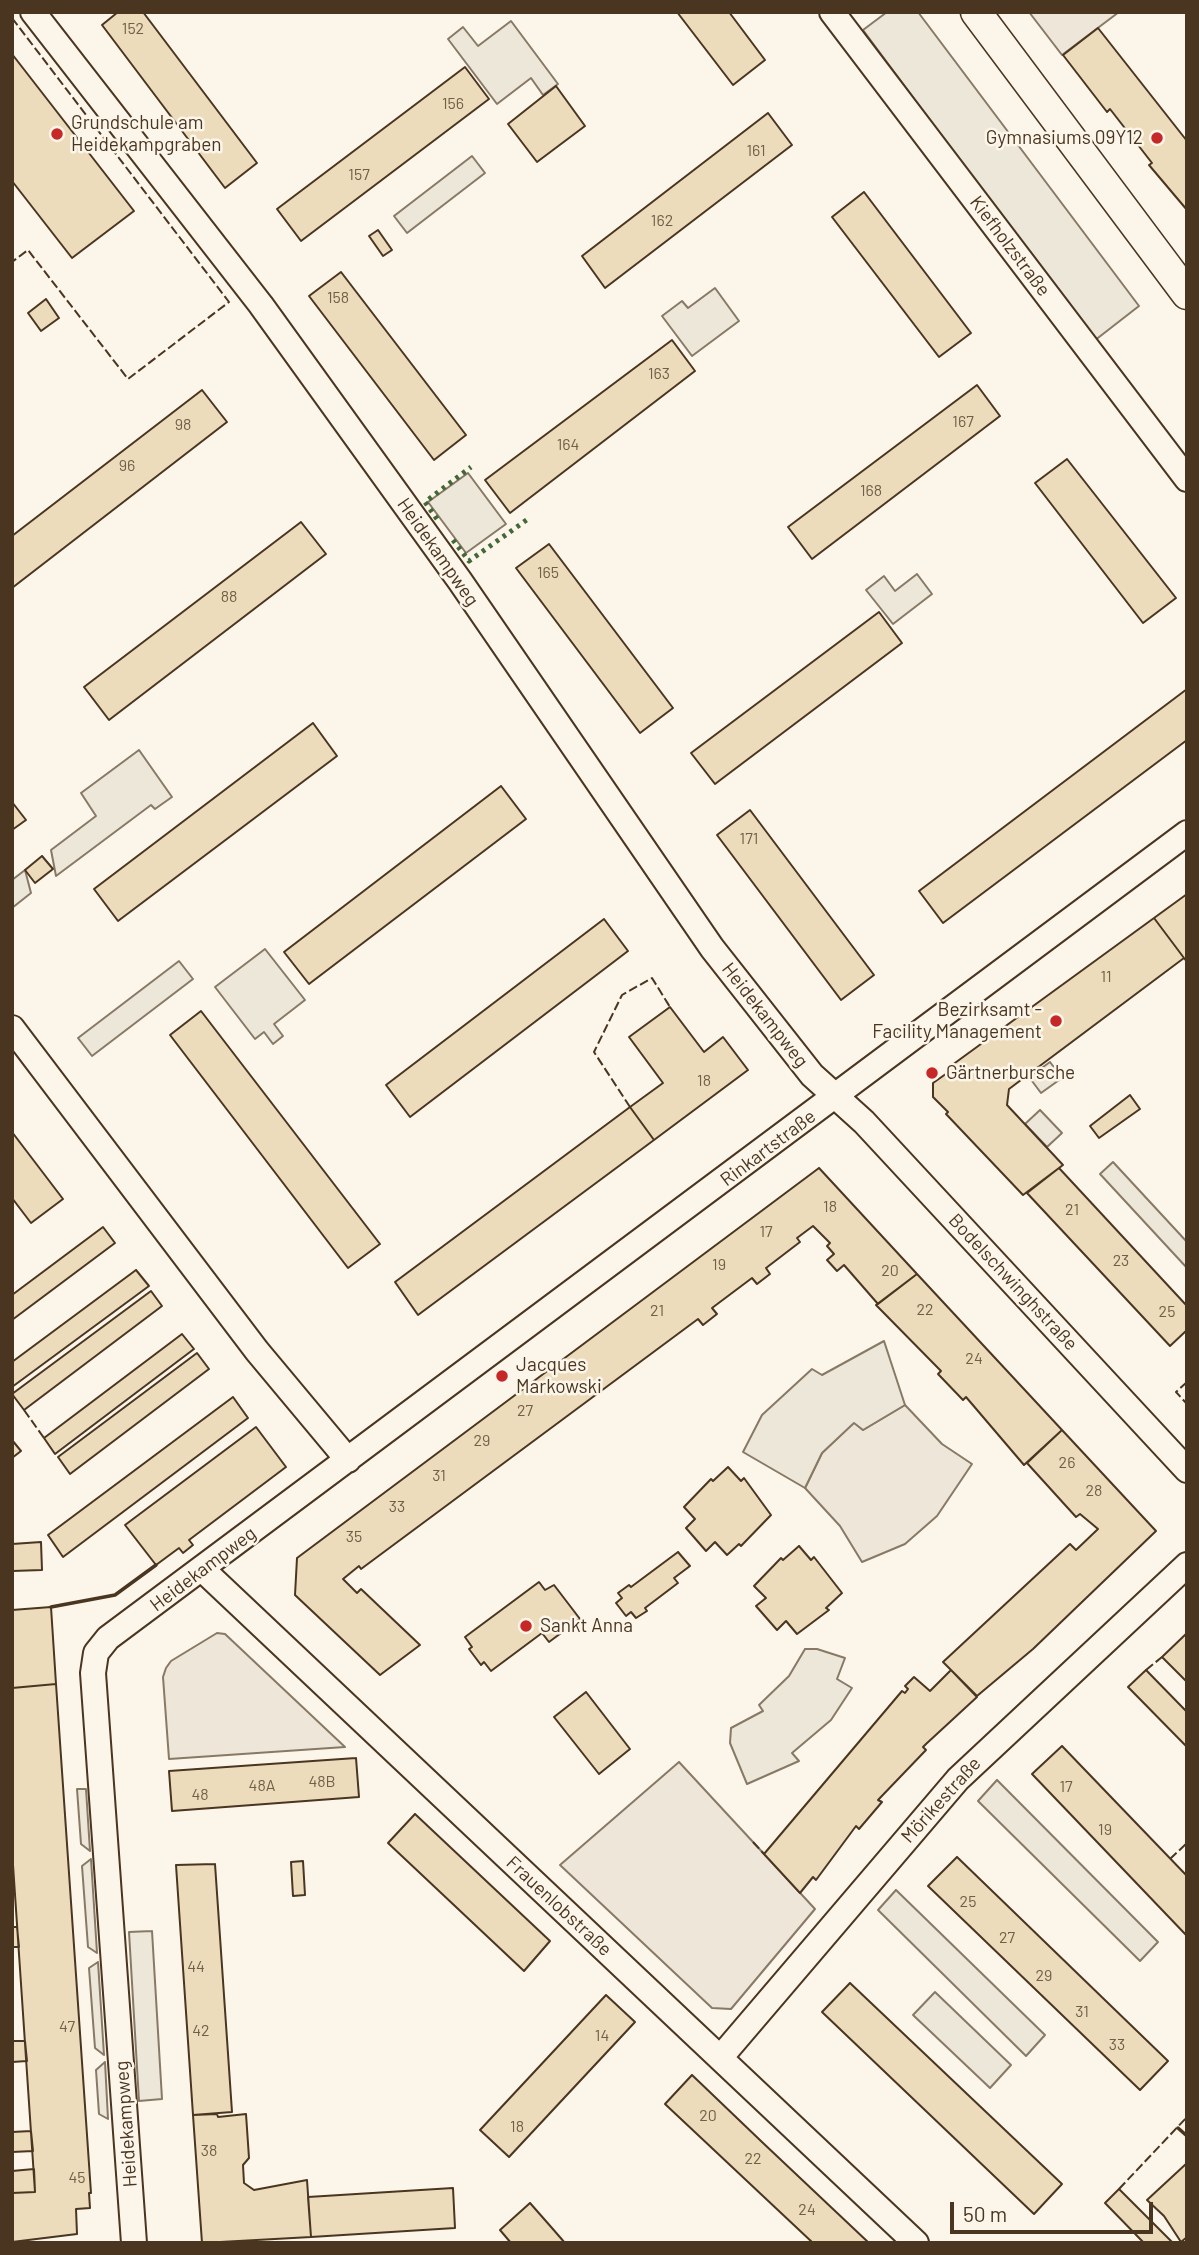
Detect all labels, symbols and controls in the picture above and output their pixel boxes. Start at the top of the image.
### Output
house number: 152 [122,19,144,39]
house number: 156 [442,94,464,114]
place label: Grundschule am Heidekampgraben [71,112,222,156]
marker: Grundschule am Heidekampgraben [49,126,65,142]
place label: Gymnasiums 09Y12 [986,127,1143,149]
marker: Gymnasiums 09Y12 [1149,130,1165,146]
house number: 161 [746,141,766,161]
house number: 157 [348,165,370,185]
street label: Kiefholzstraße [965,191,1055,301]
house number: 162 [651,211,673,231]
house number: 158 [327,288,349,308]
house number: 163 [648,364,670,384]
house number: 167 [952,412,974,432]
house number: 98 [175,415,191,435]
house number: 164 [557,435,579,455]
house number: 96 [119,456,135,476]
house number: 168 [860,481,882,501]
street label: Heidekampweg [392,494,484,610]
house number: 165 [537,563,559,583]
house number: 88 [221,587,237,607]
house number: 171 [740,829,758,849]
street label: Heidekampweg [717,958,813,1072]
house number: 11 [1100,967,1112,987]
place label: Bezirksamt - Facility Management [872,999,1042,1043]
marker: Bezirksamt - Facility Management [1048,1013,1064,1029]
place label: Gärtnerbursche [946,1062,1075,1084]
marker: Gärtnerbursche [924,1065,940,1081]
house number: 18 [697,1071,711,1091]
street label: Rinkartstraße [716,1105,820,1191]
house number: 18 [823,1197,837,1217]
house number: 21 [1065,1200,1079,1220]
street label: Bodelschwinghstraße [944,1209,1082,1355]
house number: 17 [759,1222,773,1242]
house number: 23 [1113,1251,1129,1271]
house number: 19 [712,1255,726,1275]
house number: 20 [881,1261,899,1281]
house number: 22 [916,1300,934,1320]
house number: 21 [650,1301,664,1321]
house number: 25 [1159,1302,1175,1322]
house number: 24 [965,1349,983,1369]
place label: Jacques Markowski [516,1354,602,1398]
marker: Jacques Markowski [494,1368,510,1384]
house number: 27 [517,1401,533,1421]
house number: 29 [474,1431,490,1451]
house number: 26 [1059,1453,1075,1473]
house number: 31 [432,1466,446,1486]
house number: 28 [1086,1481,1102,1501]
house number: 33 [389,1497,405,1517]
street label: Heidekampweg [146,1522,260,1616]
house number: 35 [346,1527,362,1547]
place label: Sankt Anna [540,1615,633,1637]
marker: Sankt Anna [518,1618,534,1634]
street label: Mörikestraße [896,1752,986,1848]
house number: 48B [308,1772,336,1792]
house number: 48A [249,1776,275,1796]
house number: 17 [1059,1777,1073,1797]
house number: 48 [191,1785,209,1805]
house number: 19 [1098,1820,1112,1840]
street label: Frauenlobstraße [501,1851,617,1961]
house number: 25 [960,1892,976,1912]
house number: 27 [999,1928,1015,1948]
house number: 44 [187,1957,205,1977]
house number: 29 [1036,1966,1052,1986]
house number: 31 [1075,2002,1089,2022]
house number: 47 [59,2017,75,2037]
house number: 42 [192,2021,210,2041]
house number: 14 [595,2026,609,2046]
house number: 33 [1109,2035,1125,2055]
street label: Heidekampweg [110,2060,142,2188]
house number: 20 [699,2106,717,2126]
house number: 18 [510,2117,524,2137]
house number: 38 [201,2141,217,2161]
house number: 22 [744,2149,762,2169]
house number: 45 [68,2168,86,2188]
scale bar [954,2188,1157,2232]
house number: 24 [798,2200,816,2220]
text: 50 m [963,2201,1007,2226]

